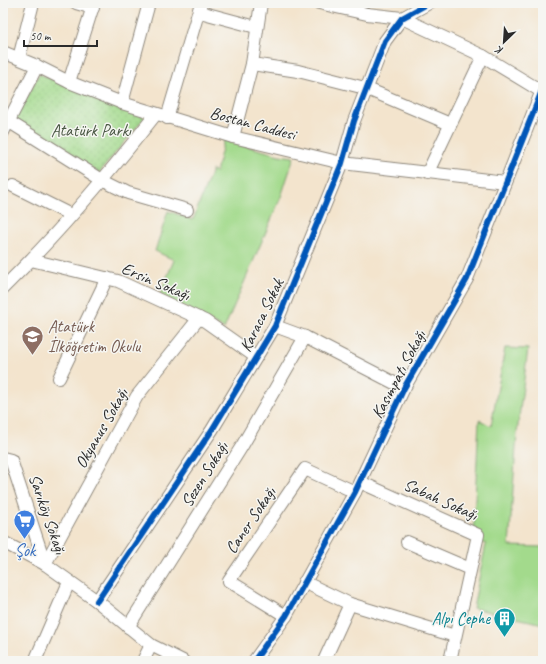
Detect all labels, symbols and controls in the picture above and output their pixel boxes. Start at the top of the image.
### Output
scale bar [24,22,97,48]
north arrow [484,22,524,62]
text: 50 m [30,28,52,44]
text: K [492,43,505,59]
street label: Bostan Caddesi [208,102,300,145]
park label: Atatürk Parkı [51,120,132,141]
street label: Ersin Sokağı [118,258,194,306]
street label: Karaca Sokak [235,274,289,355]
place label: Atatürk İlköğretim Okulu [48,316,142,357]
school or university icon: Atatürk İlköğretim Okulu [20,323,46,356]
street label: Kasımpatı Sokağı [366,326,431,422]
street label: Okyanus Sokağı [70,384,133,472]
street label: Sezen Sokağı [176,437,233,511]
street label: Sarıköy Sokağı [24,471,71,558]
street label: Sabah Sokağı [401,474,482,525]
street label: Caner Sokağı [220,482,281,558]
supermarket icon: Şok [12,507,38,540]
place label: Şok [15,540,37,561]
building icon: Alpı Cephe [492,605,518,638]
place label: Alpı Cephe [432,608,491,629]

